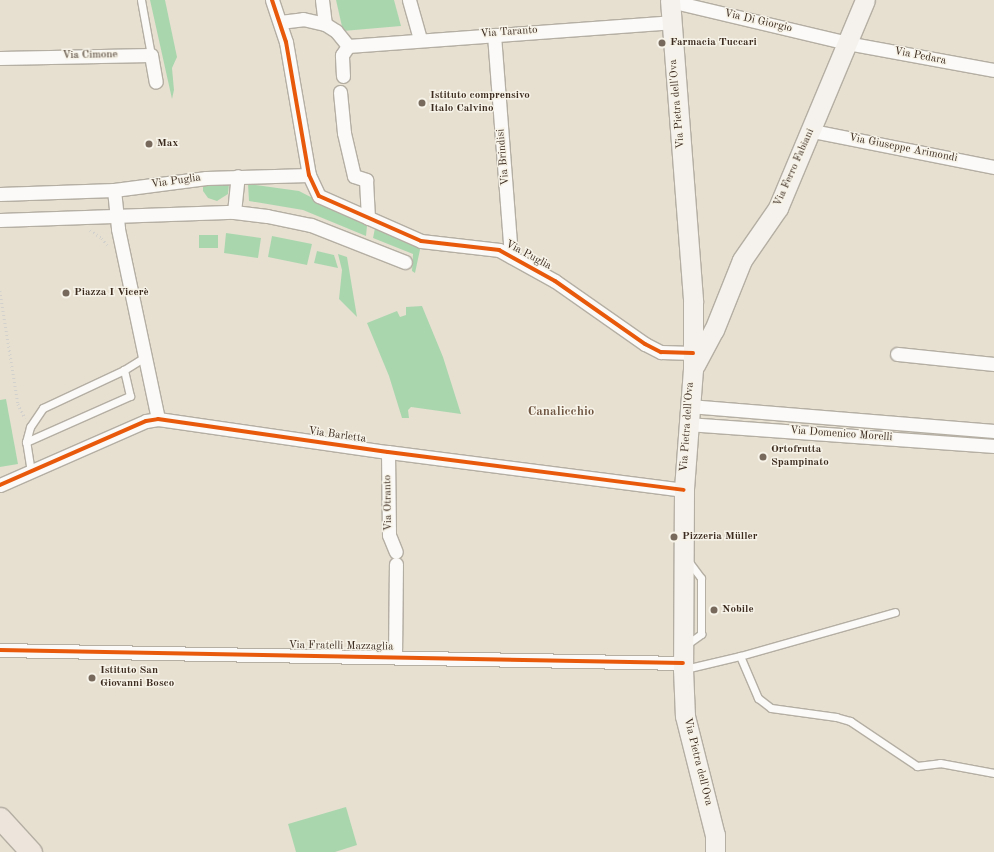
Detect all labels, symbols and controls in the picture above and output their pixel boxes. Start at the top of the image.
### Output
street label: Via Di Giorgio [723,8,793,36]
street label: Via Taranto [480,24,538,42]
place label: Farmacia Tuccari [670,36,757,50]
marker: Farmacia Tuccari [657,38,667,48]
street label: Via Pedara [893,46,947,68]
street label: Via Cimone [62,49,118,63]
street label: Via Pietra dell'Ova [668,59,688,149]
place label: Istituto comprensivo Italo Calvino [430,90,530,116]
marker: Istituto comprensivo Italo Calvino [417,98,427,108]
street label: Via Ferro Fabiani [772,127,818,209]
street label: Via Brindisi [495,128,513,186]
street label: Via Giuseppe Arimondi [848,132,958,166]
place label: Max [157,137,178,151]
marker: Max [144,139,154,149]
street label: Via Puglia [150,172,202,192]
street label: Via Puglia [503,238,553,274]
place label: Piazza I Vicerè [74,286,149,300]
marker: Piazza I Vicerè [61,288,71,298]
street label: Via Pietra dell'Ova [678,382,698,472]
district label: Canalicchio [528,404,594,420]
street label: Via Barletta [307,425,367,447]
street label: Via Domenico Morelli [789,425,893,445]
place label: Ortofrutta Spampinato [771,444,829,470]
marker: Ortofrutta Spampinato [758,452,768,462]
street label: Via Otranto [382,475,396,531]
place label: Pizzeria Müller [682,530,758,544]
marker: Pizzeria Müller [669,532,679,542]
place label: Nobile [722,603,754,617]
marker: Nobile [709,605,719,615]
street label: Via Fratelli Mazzaglia [288,639,394,655]
place label: Istituto San Giovanni Bosco [100,665,174,691]
marker: Istituto San Giovanni Bosco [87,673,97,683]
street label: Via Pietra dell'Ova [680,717,714,807]

